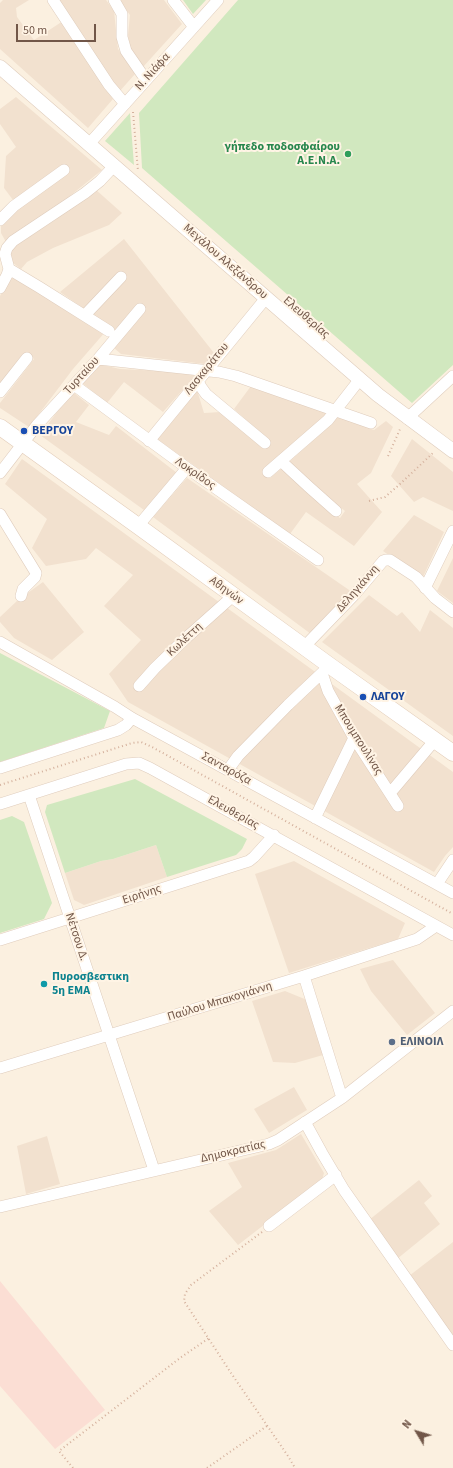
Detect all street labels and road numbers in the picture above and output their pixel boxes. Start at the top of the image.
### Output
street label: Ν. Νιάφα [132,50,174,94]
street label: Μεγάλου Αλεξάνδρου [180,221,270,303]
street label: Ελευθερίας [280,294,332,342]
street label: Λασκαράτου [182,340,232,398]
street label: Τυρταίου [61,354,103,398]
street label: Λοκρίδος [172,455,218,493]
street label: Δεληγιάννη [334,562,382,616]
street label: Αθηνών [206,574,246,608]
street label: Κωλέττη [164,620,206,660]
street label: Μπουμπουλίνας [331,702,385,778]
street label: Σανταρόζα [198,749,254,789]
street label: Ελευθερίας [205,793,261,833]
street label: Ειρήνης [121,882,163,908]
street label: Νέτσου Δ. [61,911,91,963]
street label: Παύλου Μπακογιάννη [166,979,274,1025]
street label: Δημοκρατίας [199,1138,267,1166]

